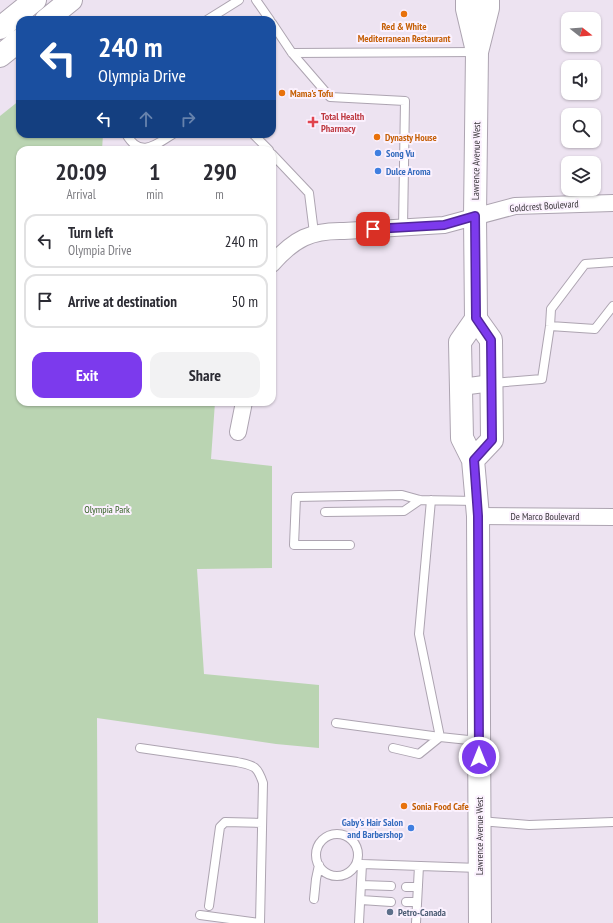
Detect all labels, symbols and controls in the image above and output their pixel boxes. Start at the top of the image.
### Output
marker: Red & White Mediterranean Restaurant [399,9,409,19]
north arrow [561,12,601,52]
map controls [561,12,601,196]
place label: Red & White Mediterranean Restaurant [358,20,450,45]
text: 240 m [98,28,162,65]
icon: left [32,32,84,84]
button: sound [561,60,601,100]
text: Olympia Drive [98,64,186,87]
place label: Mama's Tofu [290,87,334,100]
marker: Mama's Tofu [277,88,287,98]
icon: left [93,108,115,130]
icon: ahead [135,108,157,130]
icon: right [177,108,199,130]
button: search [561,108,601,148]
place label: Total Health Pharmacy [321,110,365,135]
marker: Total Health Pharmacy [308,117,318,127]
street label: Lawrence Avenue West [469,121,483,200]
place label: Dynasty House [385,131,437,144]
marker: Dynasty House [372,132,382,142]
place label: Song Vu [386,147,415,160]
marker: Song Vu [373,148,383,158]
text: 20:09 [55,156,107,187]
text: 1 [149,156,160,187]
text: 290 [202,156,237,187]
button: layers [561,156,601,196]
place label: Dulce Aroma [386,165,431,178]
marker: Dulce Aroma [373,166,383,176]
text: Arrival [66,186,96,203]
text: min [146,186,163,203]
text: m [215,186,224,203]
street label: Goldcrest Boulevard [509,197,579,215]
pin [356,212,390,246]
icon: arrive [362,218,384,240]
text: Turn left [68,223,113,242]
icon: left [34,230,56,252]
text: 240 m [225,232,258,251]
text: Olympia Drive [68,242,132,259]
icon: arrive [34,290,56,312]
text: Arrive at destination [68,292,177,311]
text: 50 m [232,292,258,311]
button: Exit [32,352,142,398]
button: Share [150,352,260,398]
park label: Olympia Park [84,503,130,516]
street label: De Marco Boulevard [510,510,580,523]
position arrow [458,736,500,778]
street label: Lawrence Avenue West [473,797,486,875]
place label: Sonia Food Cafe [412,800,469,813]
marker: Sonia Food Cafe [399,801,409,811]
place label: Gaby's Hair Salon and Barbershop [342,816,404,841]
marker: Gaby's Hair Salon and Barbershop [406,823,416,833]
place label: Petro-Canada [398,906,446,919]
marker: Petro-Canada [385,907,395,917]

